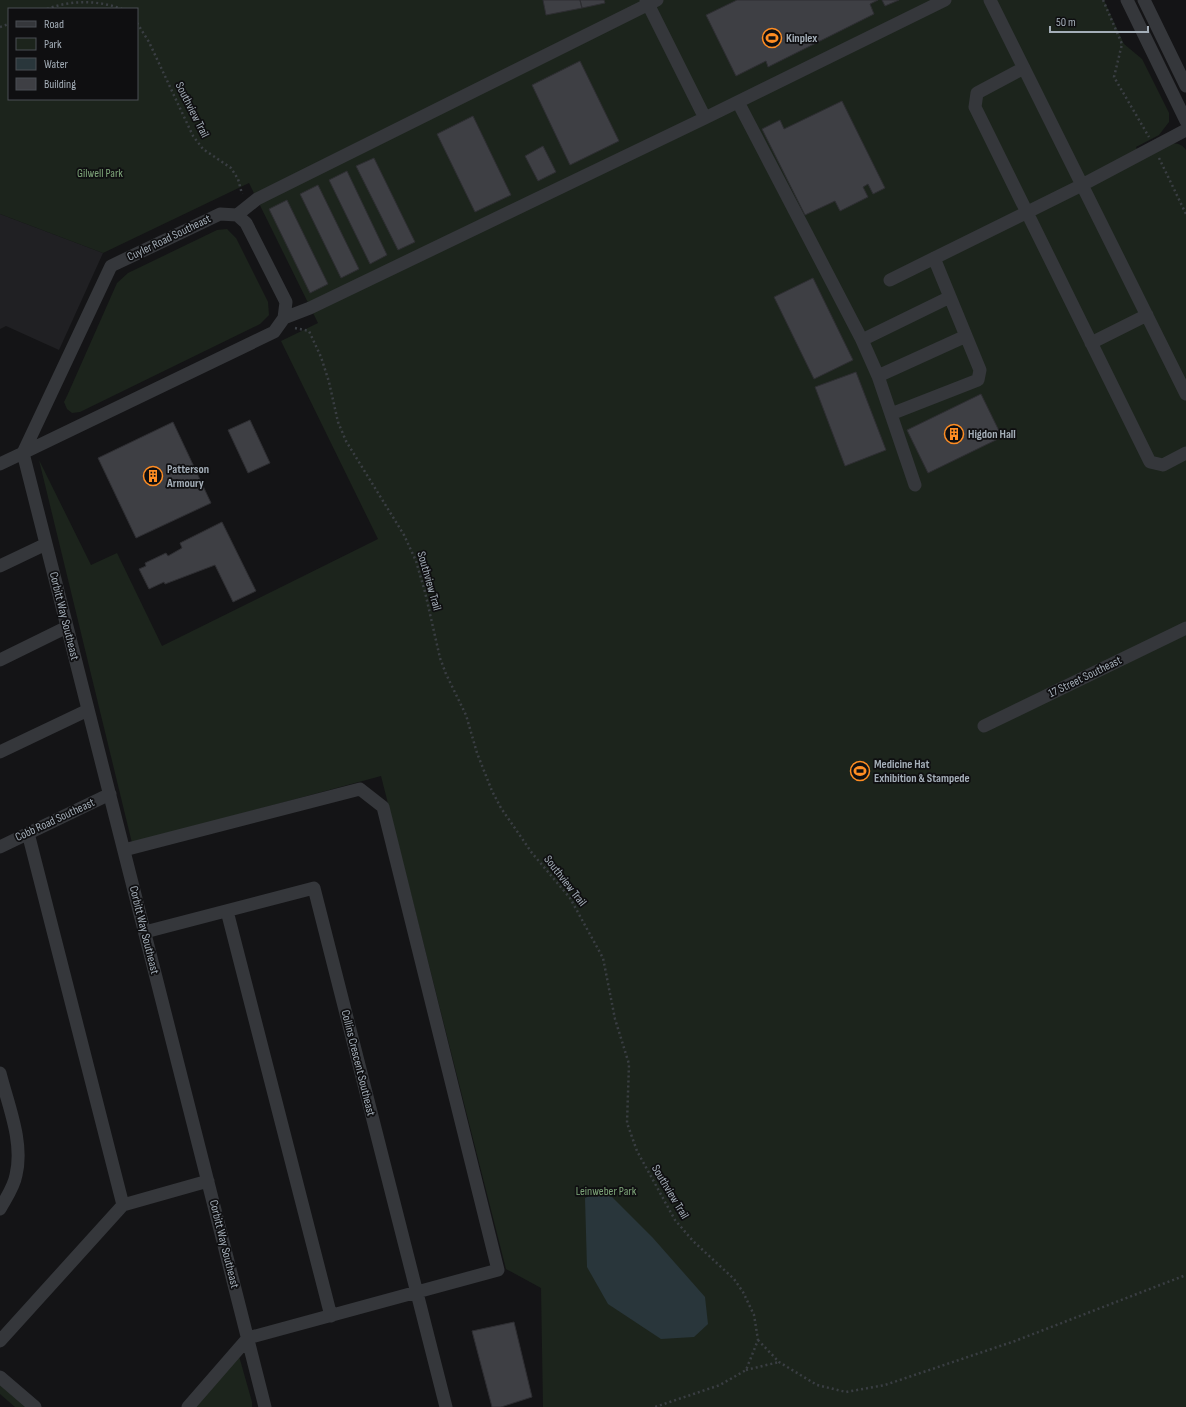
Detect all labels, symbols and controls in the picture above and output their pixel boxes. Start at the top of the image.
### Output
legend [8,8,138,100]
scale bar [1050,8,1148,34]
text: 50 m [1056,15,1076,30]
text: Road [44,17,64,32]
sports icon: Kinplex [761,27,783,49]
place label: Kinplex [786,31,817,46]
text: Park [44,37,62,52]
text: Water [44,57,68,72]
text: Building [44,77,76,92]
street label: Southview Trail [172,80,212,140]
park label: Gilwell Park [77,166,123,181]
street label: Cuyler Road Southeast [125,211,214,265]
building icon: Higdon Hall [943,423,965,445]
place label: Higdon Hall [968,427,1016,442]
place label: Patterson Armoury [166,462,209,491]
building icon: Patterson Armoury [142,465,164,487]
street label: Southview Trail [413,550,445,612]
street label: Corbitt Way Southeast [46,570,82,662]
street label: 17 Street Southeast [1046,653,1124,701]
place label: Medicine Hat Exhibition & Stampede [874,757,970,786]
sports icon: Medicine Hat Exhibition & Stampede [849,760,871,782]
street label: Cobb Road Southeast [13,795,97,845]
street label: Southview Trail [540,853,590,909]
street label: Corbitt Way Southeast [126,884,162,976]
street label: Collins Crescent Southeast [338,1008,379,1118]
street label: Southview Trail [648,1162,692,1222]
park label: Leinweber Park [576,1184,637,1199]
street label: Corbitt Way Southeast [206,1198,242,1290]

